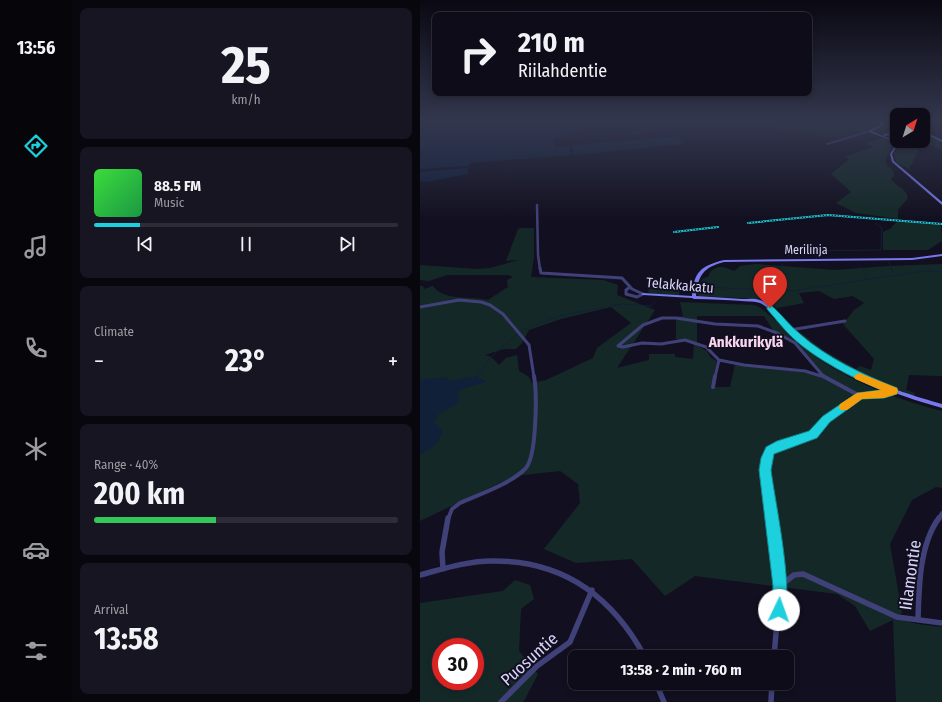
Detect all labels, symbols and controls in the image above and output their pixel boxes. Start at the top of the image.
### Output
text: 210 m [518,26,585,59]
icon: right [452,28,504,80]
text: 25 [221,34,271,97]
text: 13:56 [17,37,55,59]
text: Riilahdentie [518,60,607,82]
text: km/h [232,92,261,107]
north arrow [890,108,930,148]
map controls [890,108,930,148]
icon: directions [22,132,50,160]
text: 88.5 FM [154,177,201,195]
text: Music [154,195,184,210]
icon: music [22,233,50,261]
icon: previous [134,233,156,255]
icon: pause [235,233,257,255]
icon: next [336,233,358,255]
street label: Merilinja [784,243,828,257]
pin [753,267,787,308]
icon: arrive [759,273,781,295]
street label: Telakkakatu [645,274,715,297]
text: Climate [94,324,134,339]
district label: Ankkurikylä [708,333,784,351]
icon: phone [22,334,50,362]
text: 23° [225,343,267,379]
text: − [94,348,104,375]
text: + [388,348,398,375]
icon: climate [22,435,50,463]
text: Range · 40% [94,457,158,472]
text: 200 km [94,476,185,512]
icon: car [22,536,50,564]
street label: Iilamontie [895,539,926,612]
position arrow [758,589,800,631]
text: Arrival [94,602,128,617]
text: 13:58 [94,621,159,657]
street label: Puosuntie [496,628,562,690]
icon: filters [22,637,50,665]
speed limit sign: 30 [432,638,484,690]
text: 13:58 · 2 min · 760 m [620,661,742,679]

